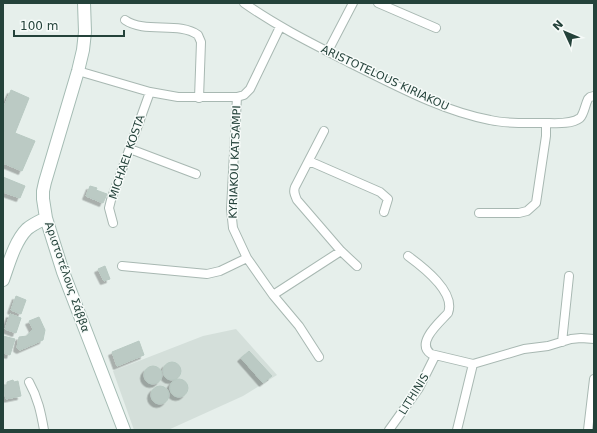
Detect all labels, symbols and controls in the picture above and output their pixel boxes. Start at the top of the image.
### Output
scale bar [14,12,124,38]
north arrow [545,12,585,52]
text: N [550,18,566,33]
text: 100 m [20,19,58,33]
street label: ARISTOTELOUS KIRIAKOU [319,43,451,113]
street label: KYRIAKOU KATSAMPI [227,105,243,219]
street label: MICHAEL KOSTA [106,113,148,201]
street label: Αριστοτέλους Σάββα [42,220,92,334]
street label: LITHINIS [396,371,432,417]

